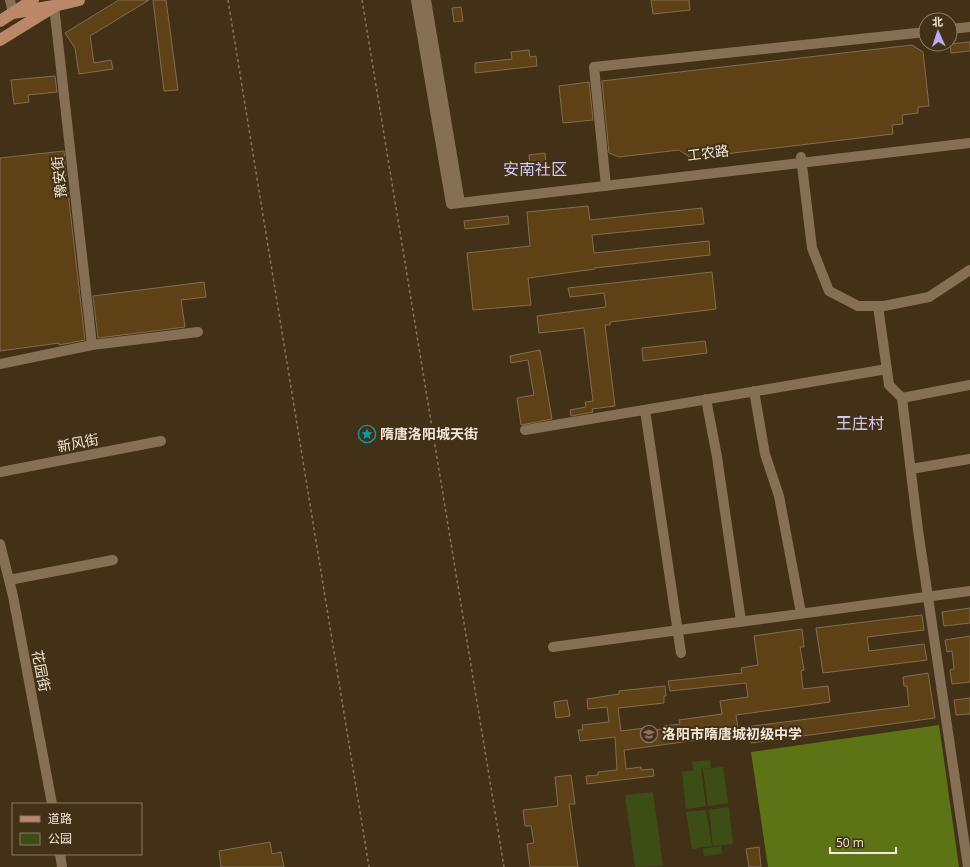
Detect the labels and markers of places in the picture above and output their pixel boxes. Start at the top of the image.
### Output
place icon: 隋唐洛阳城天街 [357,424,377,444]
place label: 隋唐洛阳城天街 [380,424,478,443]
school or university icon: 洛阳市隋唐城初级中学 [639,724,659,744]
place label: 洛阳市隋唐城初级中学 [662,724,802,743]

